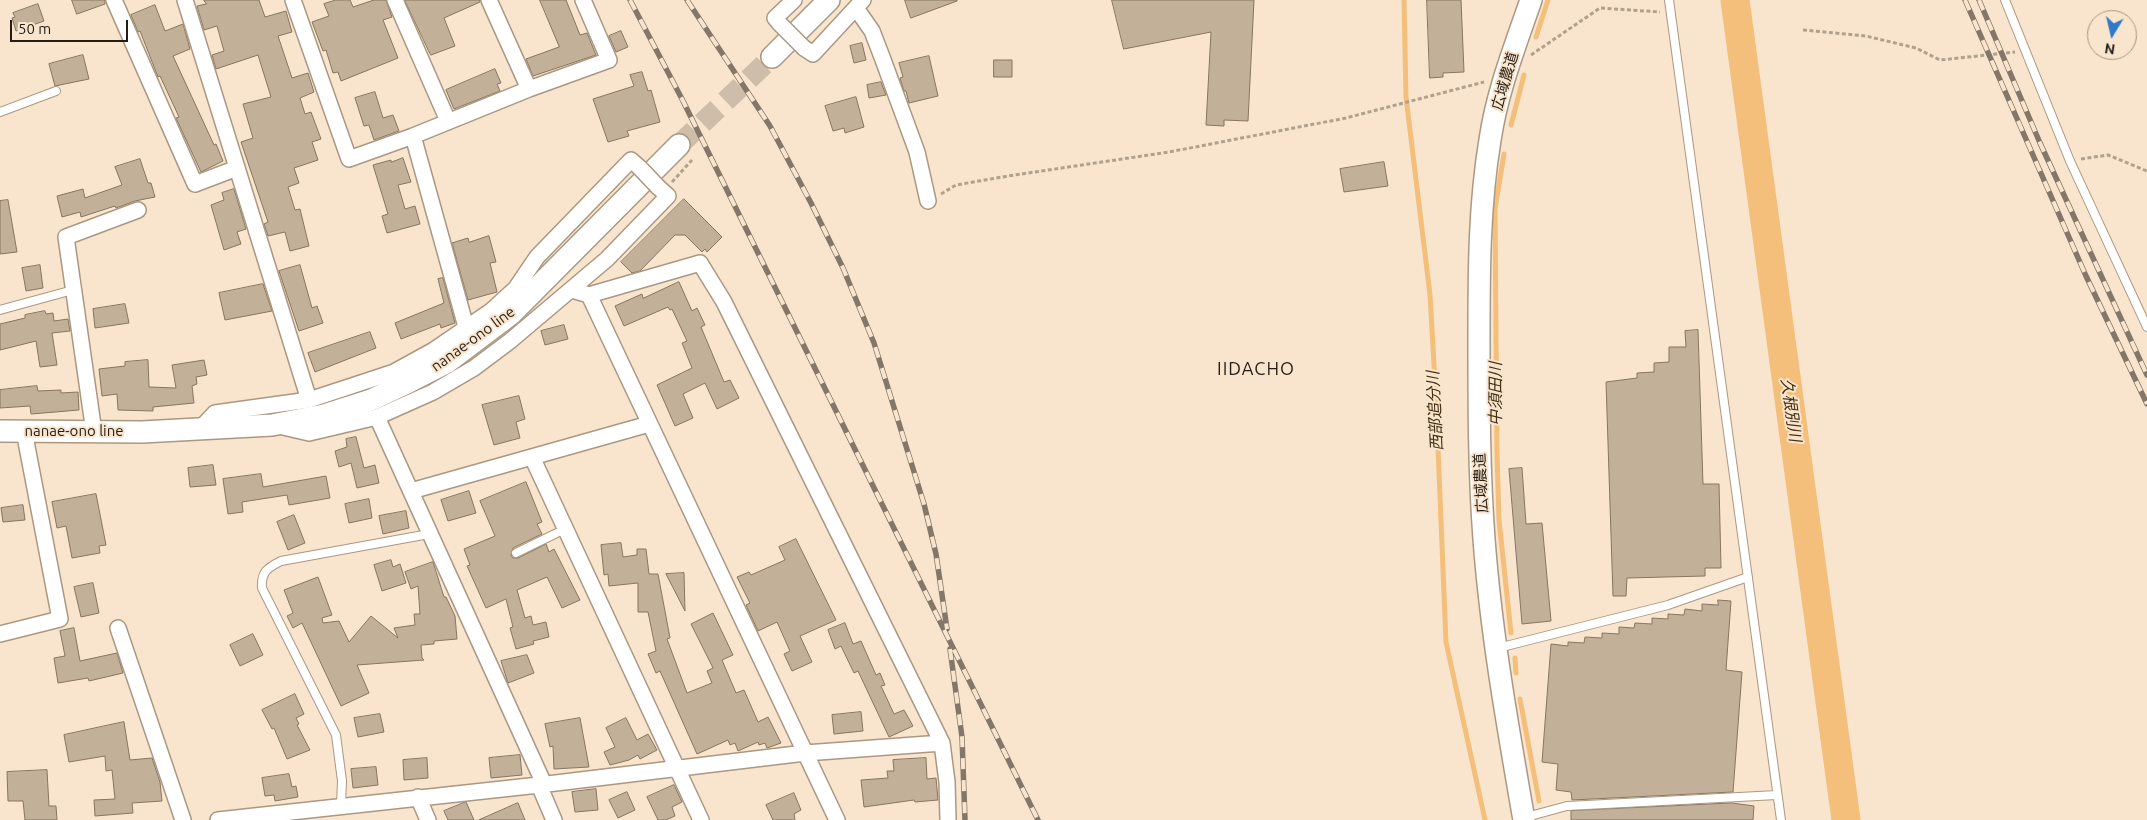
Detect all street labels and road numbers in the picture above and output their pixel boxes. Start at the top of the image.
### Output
street label: 広域農道 [1488,50,1522,112]
street label: nanae-ono line [428,303,518,375]
street label: nanae-ono line [24,422,124,440]
street label: 広域農道 [1470,453,1492,513]

